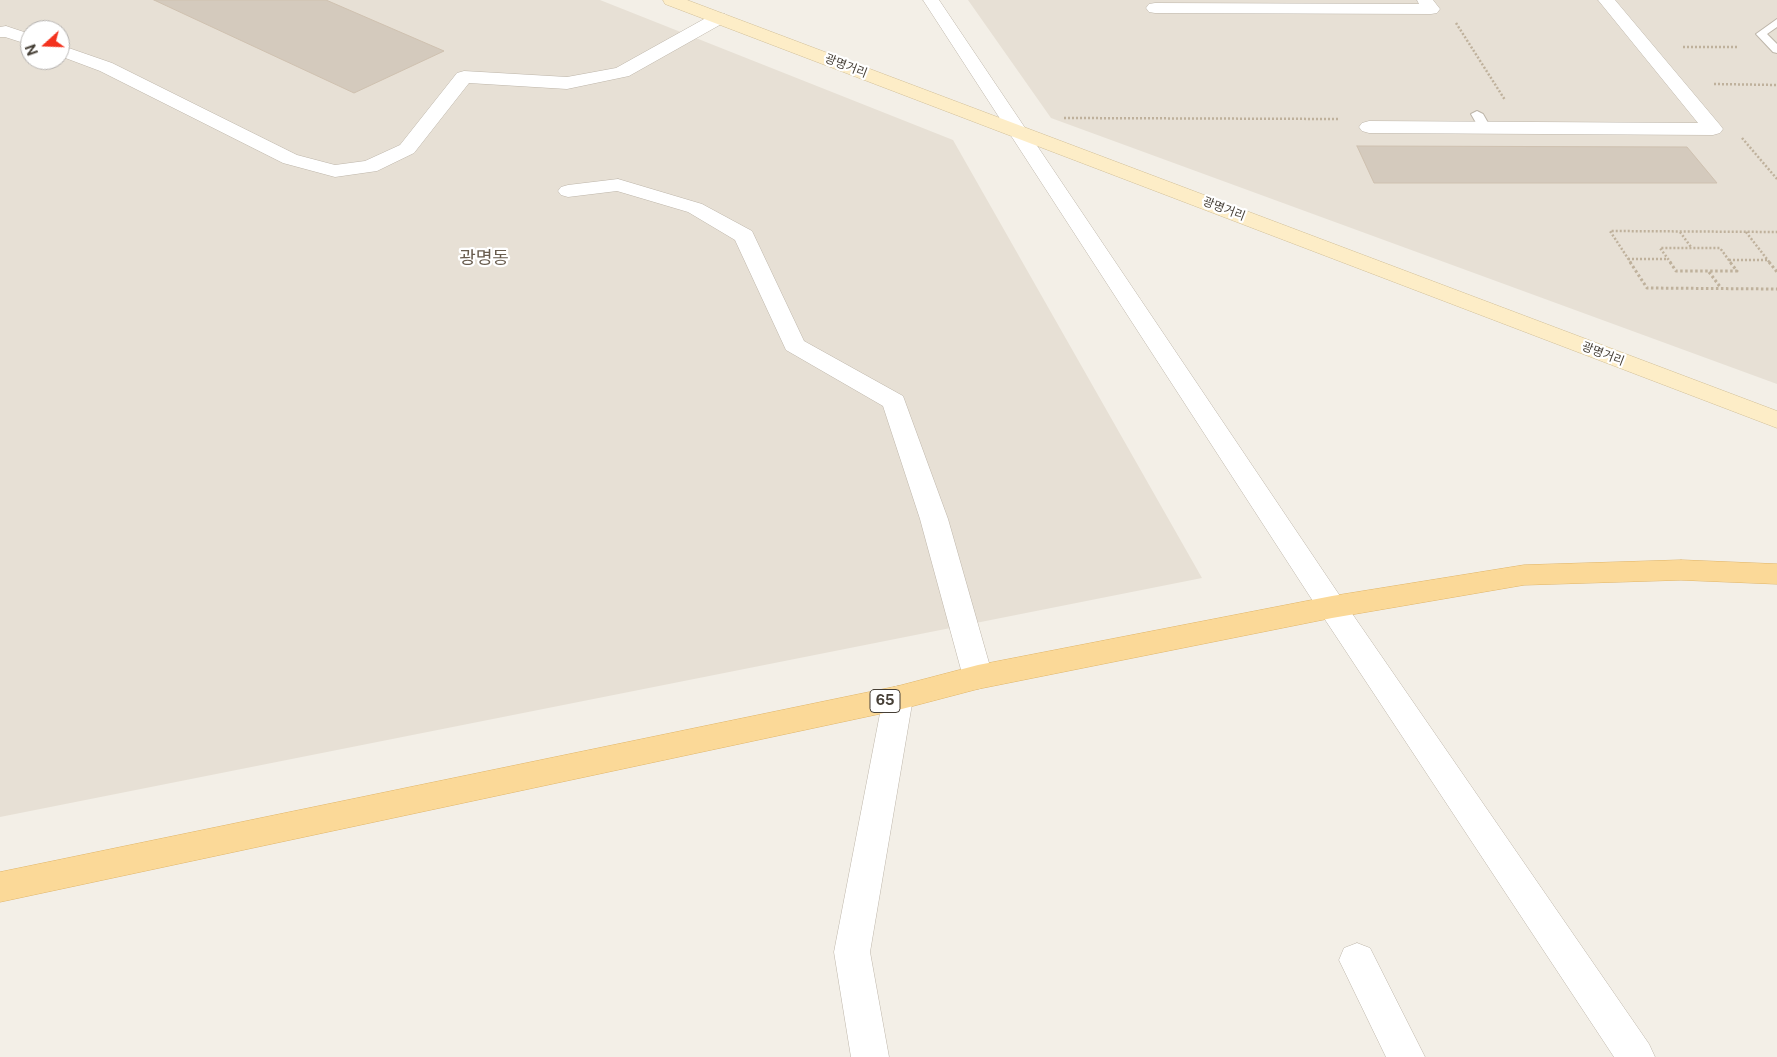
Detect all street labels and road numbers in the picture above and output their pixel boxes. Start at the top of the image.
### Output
street label: 광명거리 [823,51,869,81]
street label: 광명거리 [1201,194,1247,224]
street label: 광명거리 [1580,339,1626,369]
road number: 65 [870,689,900,712]

